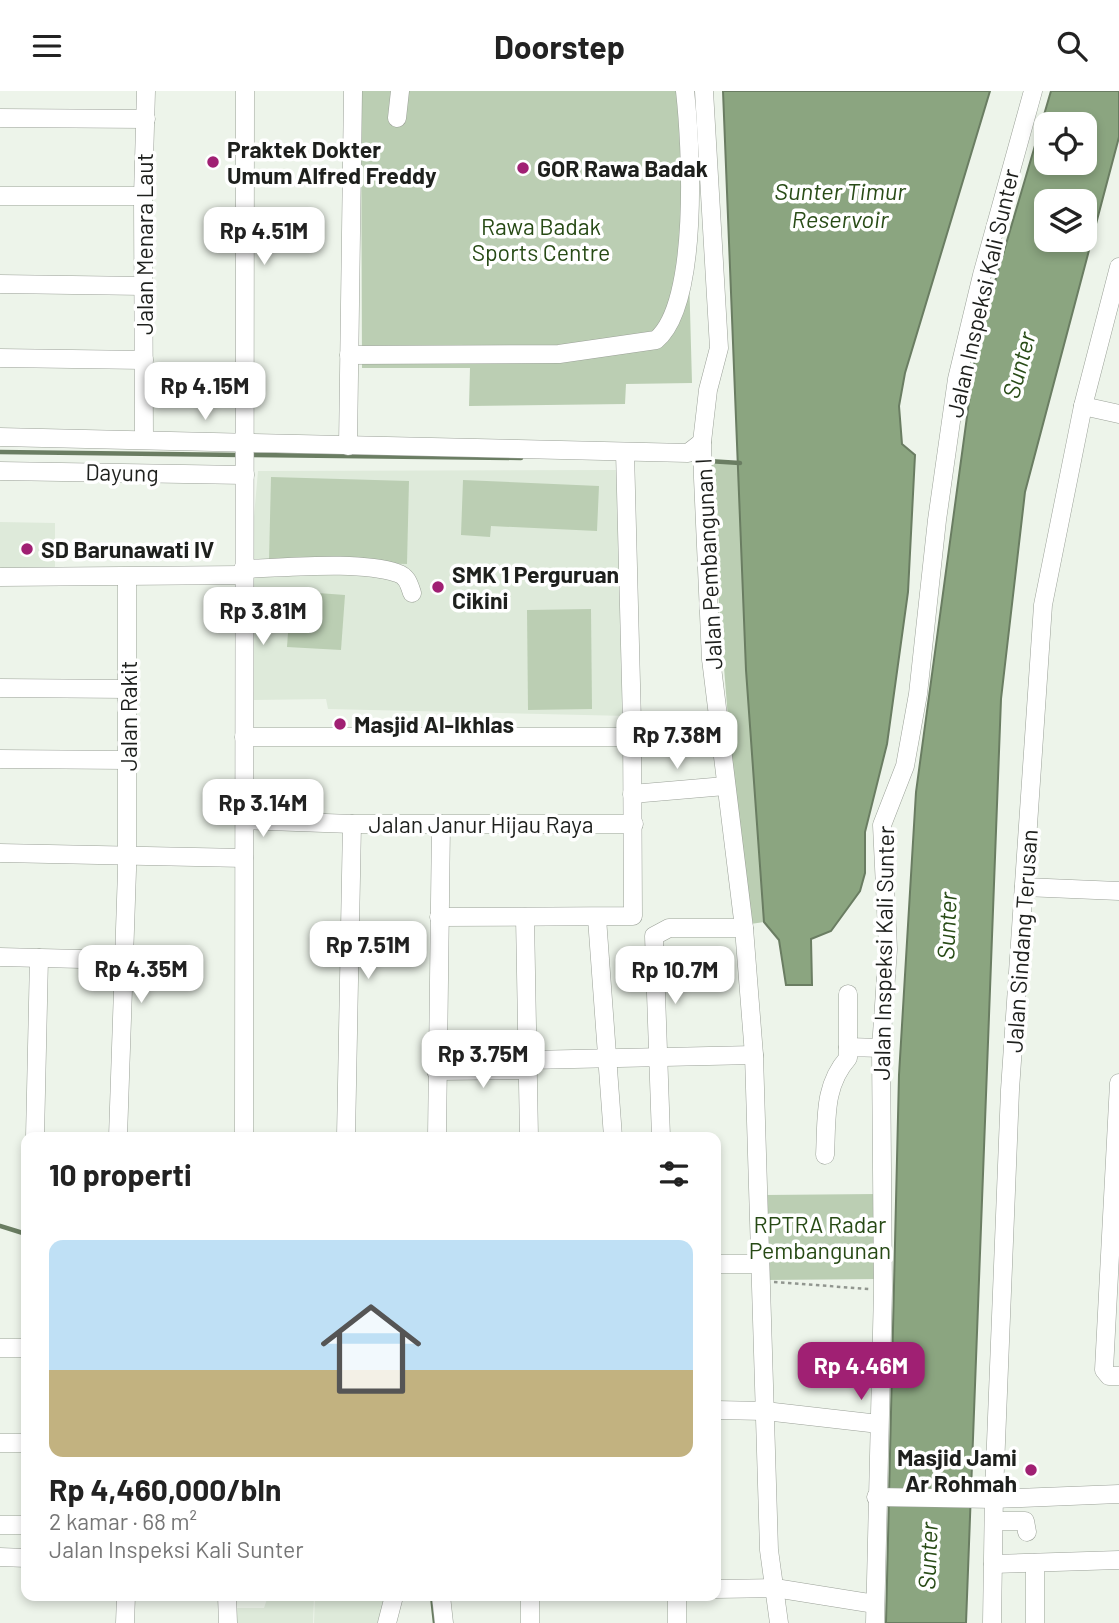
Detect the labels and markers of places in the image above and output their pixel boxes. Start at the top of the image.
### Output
place label: Praktek Dokter Umum Alfred Freddy [227,135,437,189]
marker: Praktek Dokter Umum Alfred Freddy [205,154,221,170]
place label: GOR Rawa Badak [537,154,708,182]
marker: GOR Rawa Badak [515,160,531,176]
pin: Rp 4.51M [192,207,336,267]
pin: Rp 4.15M [133,363,277,422]
place label: SD Barunawati IV [41,535,214,563]
marker: SD Barunawati IV [19,541,35,557]
place label: SMK 1 Perguruan Cikini [452,560,619,614]
marker: SMK 1 Perguruan Cikini [430,579,446,595]
pin: Rp 3.81M [191,587,335,647]
place label: Masjid Al-Ikhlas [354,710,514,738]
pin: Rp 7.38M [605,711,749,771]
marker: Masjid Al-Ikhlas [332,716,348,732]
pin: Rp 3.14M [191,779,335,839]
pin: Rp 7.51M [296,921,440,981]
pin: Rp 4.35M [69,946,213,1005]
pin: Rp 10.7M [603,947,747,1006]
pin: Rp 3.75M [411,1031,555,1090]
pin: Rp 4.46M [789,1343,933,1402]
place label: Masjid Jami Ar Rohmah [897,1443,1017,1497]
marker: Masjid Jami Ar Rohmah [1023,1462,1039,1478]

